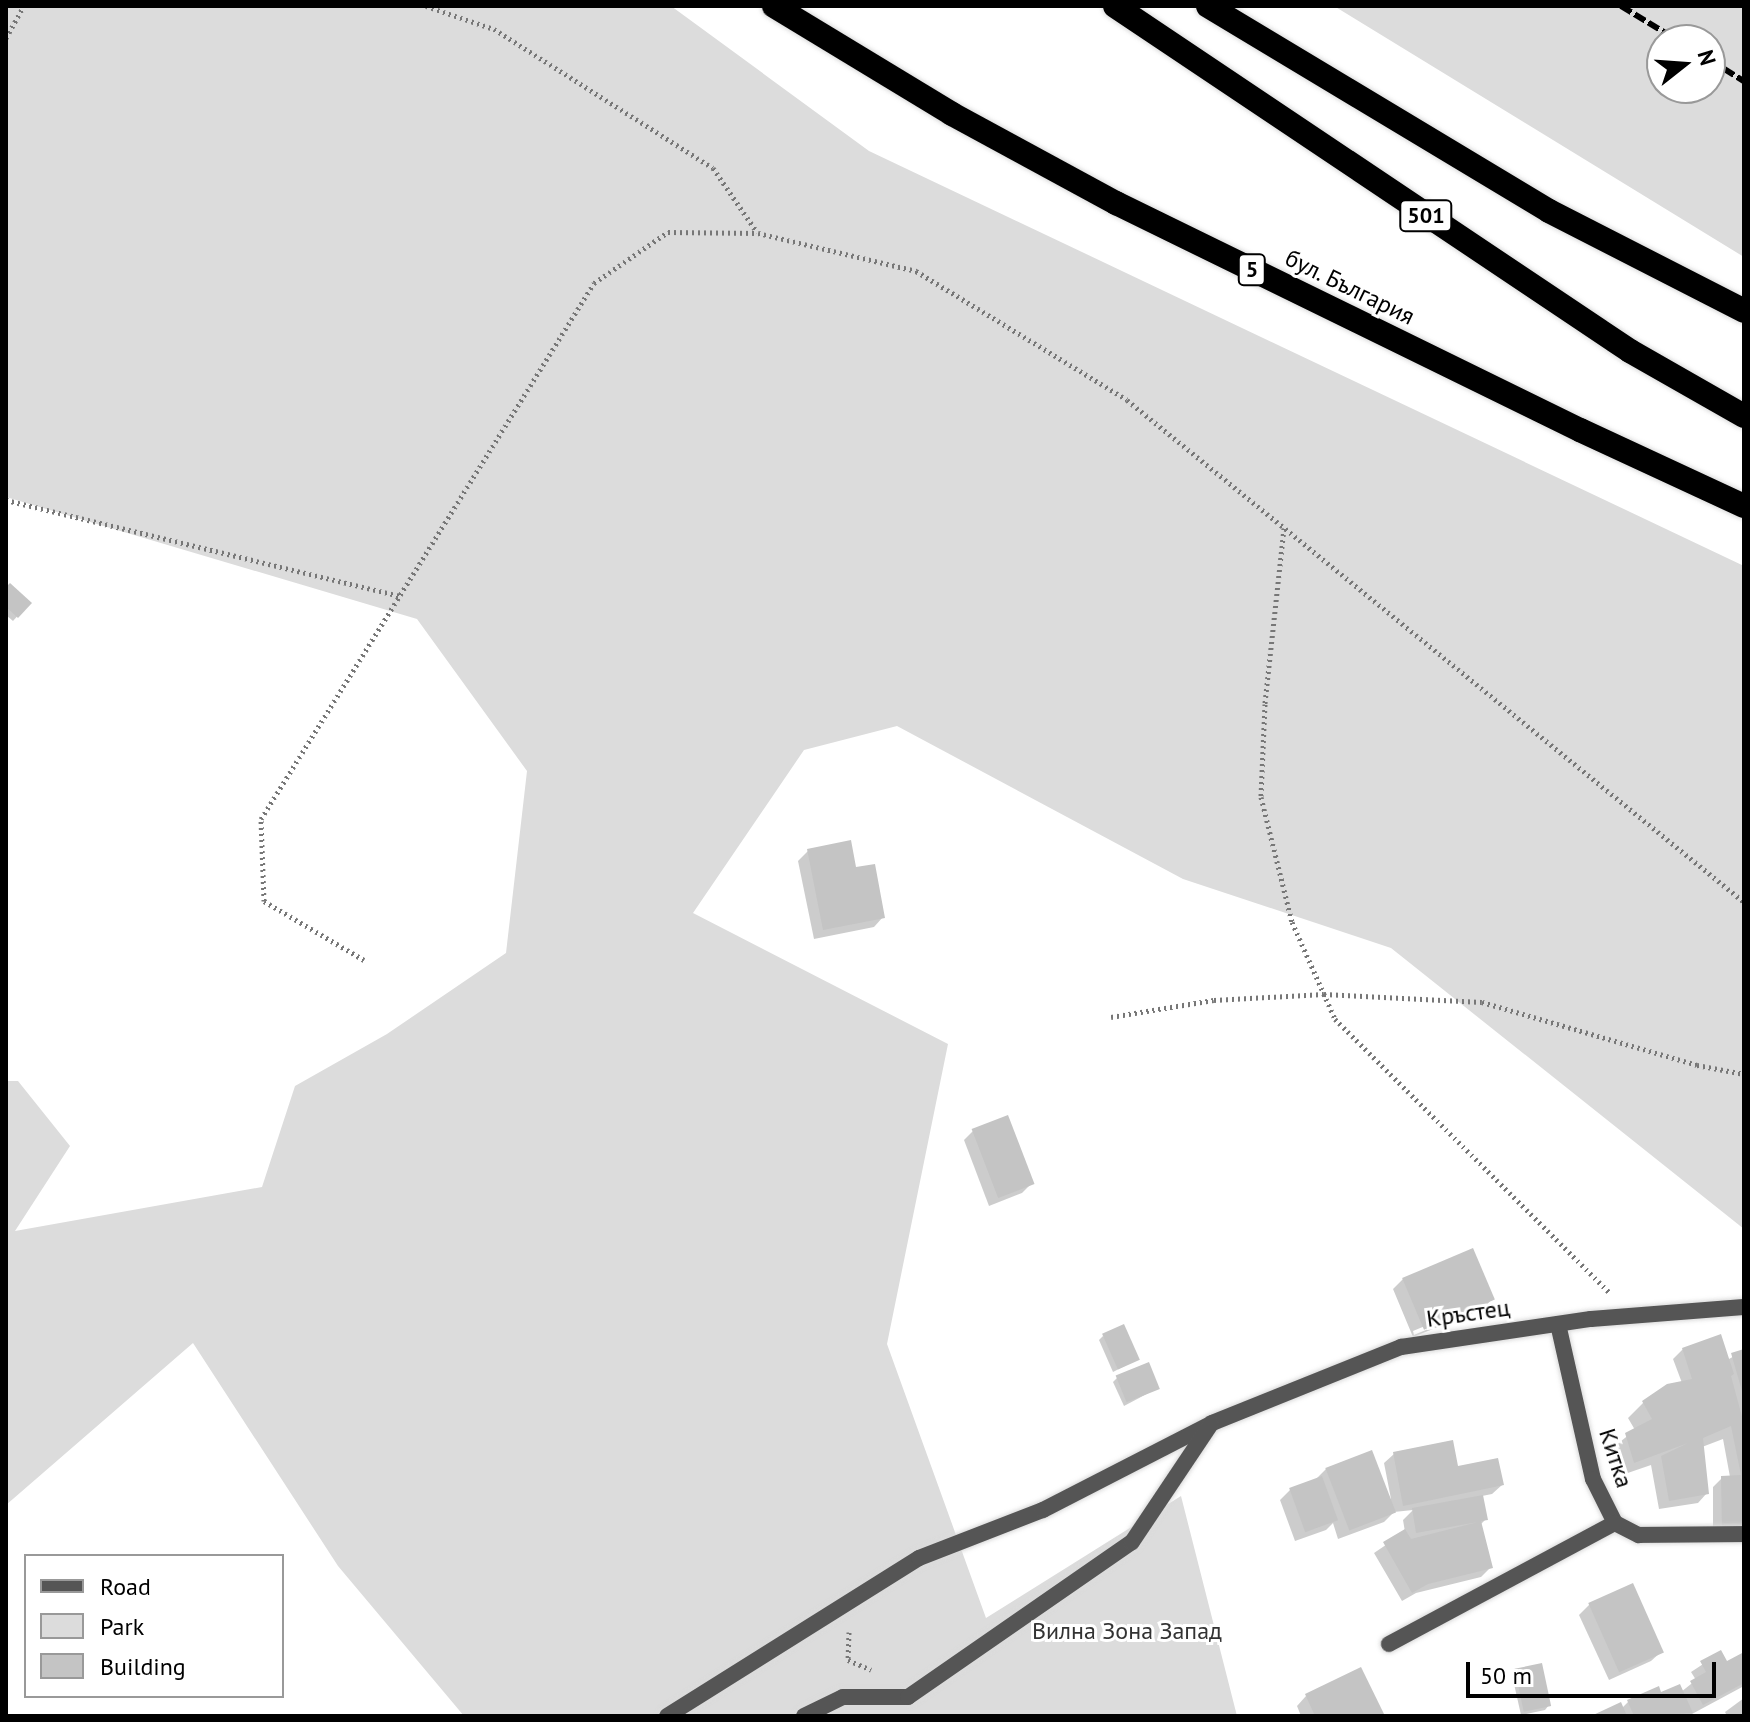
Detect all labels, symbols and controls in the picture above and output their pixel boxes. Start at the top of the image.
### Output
north arrow [1646,24,1726,104]
text: N [1692,47,1723,69]
road number: 501 [1398,198,1454,234]
street label: бул. България [1280,243,1420,331]
road number: 5 [1236,252,1268,288]
street label: Кръстец [1424,1293,1512,1333]
street label: Китка [1593,1425,1639,1491]
legend [24,1554,284,1698]
text: Road [100,1571,151,1602]
text: Park [100,1611,144,1642]
park label: Вилна Зона Запад [1032,1617,1222,1645]
scale bar [1470,1646,1720,1696]
text: Building [100,1651,186,1682]
text: 50 m [1480,1660,1532,1691]

